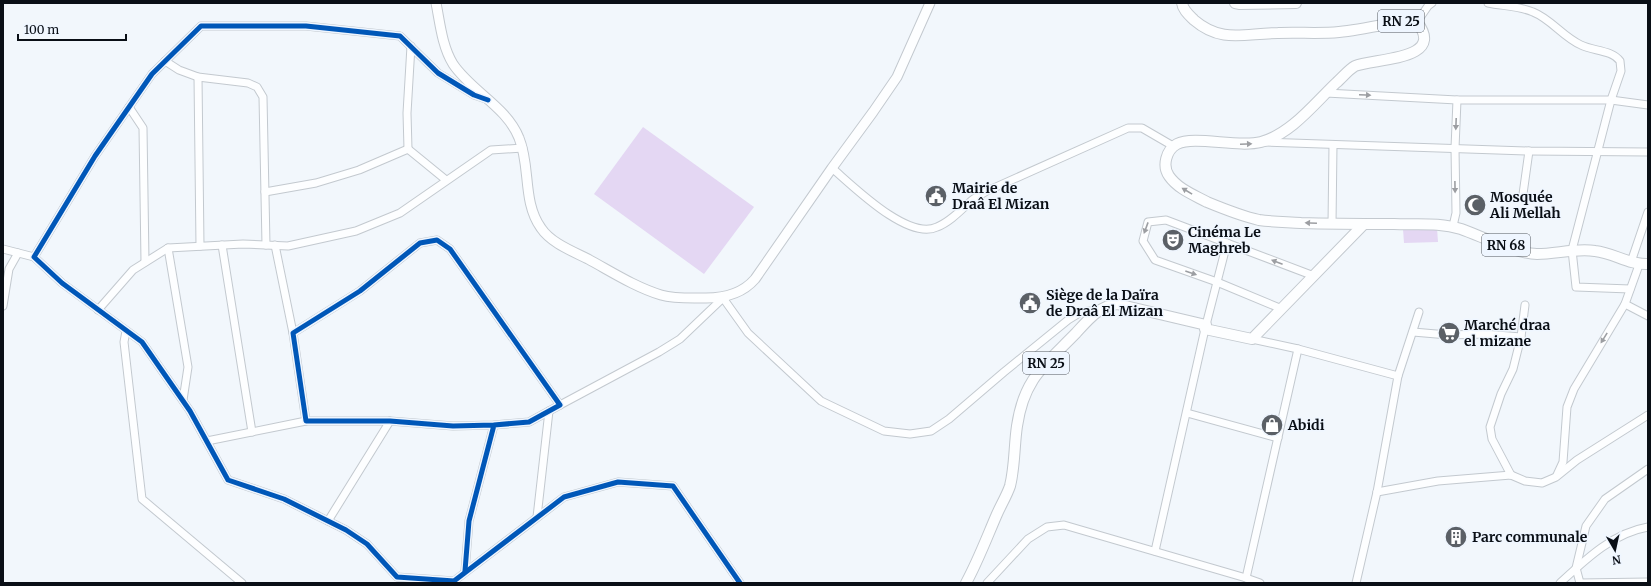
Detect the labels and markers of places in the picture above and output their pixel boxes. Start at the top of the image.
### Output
place label: Mairie de Draâ El Mizan [952,179,1050,213]
public building icon: Mairie de Draâ El Mizan [923,183,949,209]
place label: Mosquée Ali Mellah [1489,188,1561,222]
mosque icon: Mosquée Ali Mellah [1462,192,1488,218]
place label: Cinéma Le Maghreb [1188,223,1261,257]
theatre icon: Cinéma Le Maghreb [1160,227,1186,253]
place label: Siège de la Daïra de Draâ El Mizan [1046,286,1163,320]
public building icon: Siège de la Daïra de Draâ El Mizan [1017,290,1043,316]
place label: Marché draa el mizane [1464,316,1550,350]
supermarket icon: Marché draa el mizane [1436,320,1462,346]
shop icon: Abidi [1259,412,1285,438]
place label: Abidi [1287,416,1325,434]
building icon: Parc communale [1443,524,1469,550]
place label: Parc communale [1472,528,1588,546]

